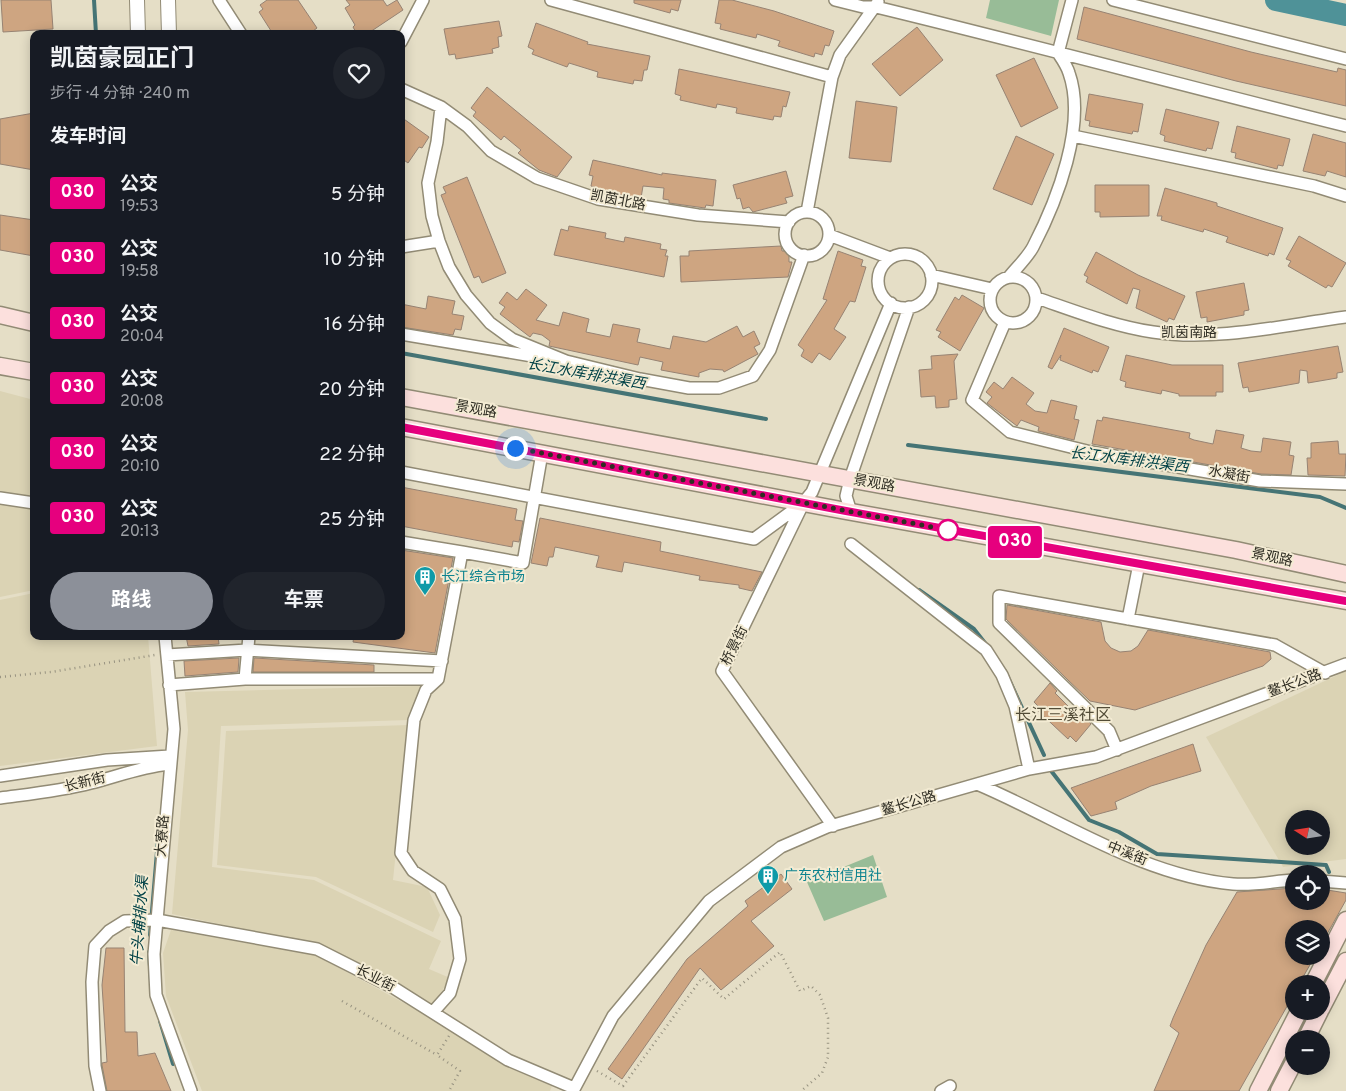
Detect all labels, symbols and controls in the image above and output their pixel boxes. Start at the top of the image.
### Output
text: 凯茵豪园正门 [50,45,194,75]
button: heart [333,47,385,99]
text: 步行 · 4 分钟 · 240 m [50,84,190,104]
text: 发车时间 [50,125,126,149]
text: 公交 [120,173,158,197]
text: 030 [60,181,95,204]
text: 5 分钟 [331,183,385,207]
street label: 凯茵北路 [589,186,647,215]
text: 19:53 [120,197,159,217]
text: 公交 [120,238,158,262]
text: 030 [60,246,95,269]
text: 10 分钟 [323,248,385,272]
text: 19:58 [120,262,159,282]
text: 公交 [120,303,158,327]
text: 030 [60,311,95,334]
text: 16 分钟 [324,313,385,337]
street label: 凯茵南路 [1161,325,1217,342]
text: 20:04 [120,327,164,347]
water label: 长江水库排洪渠西 [525,355,649,395]
text: 公交 [120,368,158,392]
text: 030 [60,376,95,399]
text: 20 分钟 [319,378,385,402]
text: 20:08 [120,392,164,412]
street label: 景观路 [454,398,498,422]
text: 公交 [120,433,158,457]
your location [503,436,528,461]
text: 030 [60,441,95,464]
text: 22 分钟 [319,443,385,467]
water label: 长江水库排洪渠西 [1068,444,1192,478]
text: 20:10 [120,457,160,477]
street label: 水凝街 [1207,463,1251,487]
street label: 景观路 [852,472,896,496]
text: 公交 [120,498,158,522]
text: 030 [60,506,95,529]
text: 25 分钟 [319,508,385,532]
unlabelled marker [937,519,959,541]
text: 20:13 [120,522,159,542]
line badge: 030 [986,526,1044,558]
text: 030 [998,530,1032,553]
street label: 景观路 [1250,545,1294,571]
building icon: 长江综合市场 [413,565,437,596]
place label: 长江综合市场 [441,569,525,586]
button: 路线 [50,572,213,630]
button: 车票 [223,572,385,630]
street label: 桥景街 [718,623,752,669]
street label: 鳌长公路 [1266,666,1324,702]
district label: 长江三溪社区 [1015,706,1111,726]
street label: 长新街 [63,770,107,796]
street label: 鳌长公路 [880,788,938,820]
north arrow [1285,810,1330,855]
map controls [1285,810,1330,1075]
street label: 大寮路 [152,814,173,858]
street label: 中溪街 [1104,838,1150,870]
building icon: 广东农村信用社 [756,864,780,895]
button: locate [1285,865,1330,910]
place label: 广东农村信用社 [784,867,882,885]
water label: 牛头埔排水渠 [128,873,154,967]
button: layers [1285,920,1330,965]
street label: 长业街 [352,962,398,996]
button: + [1285,975,1330,1020]
button: − [1285,1030,1330,1075]

